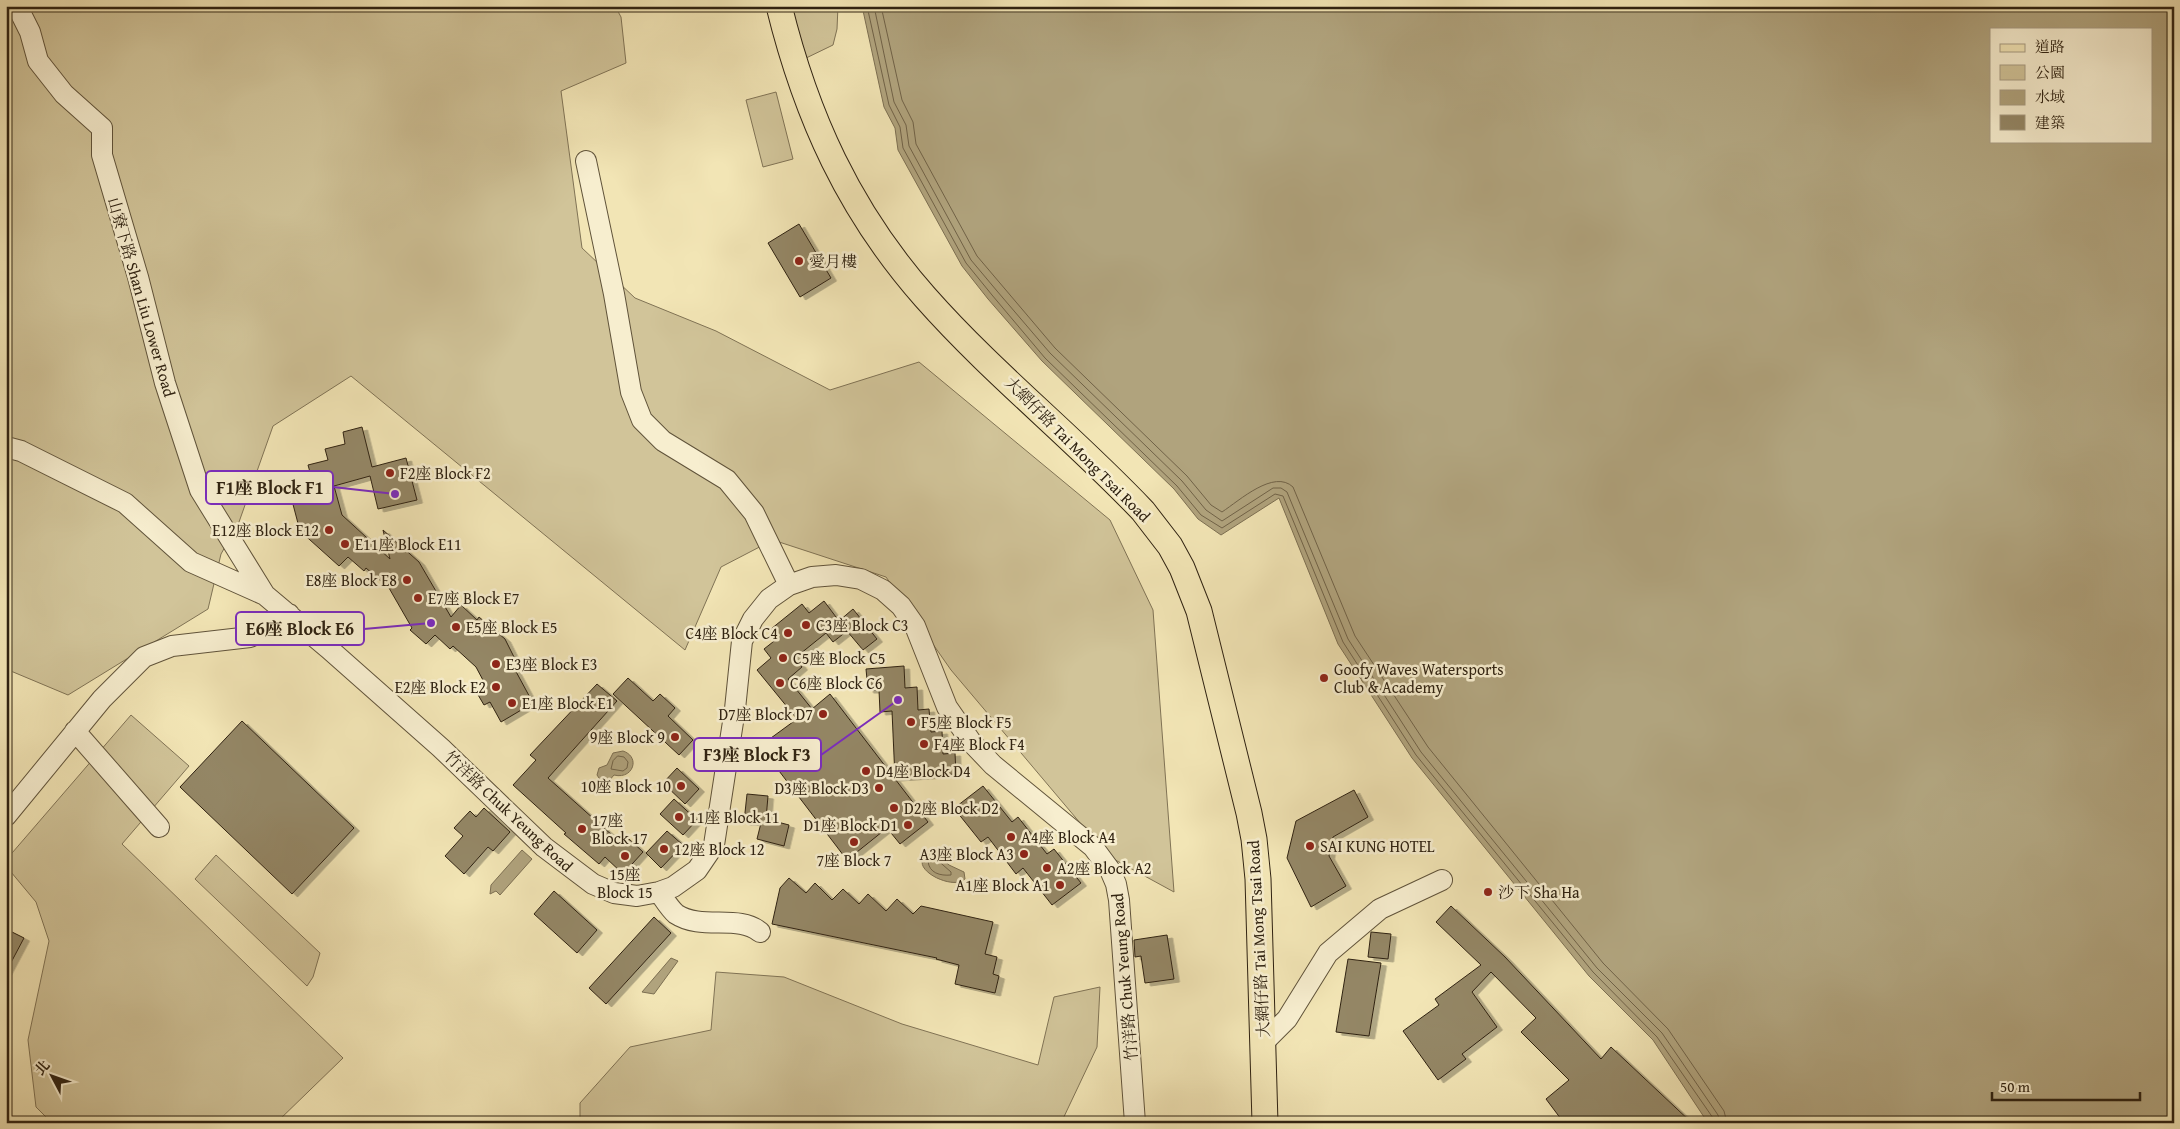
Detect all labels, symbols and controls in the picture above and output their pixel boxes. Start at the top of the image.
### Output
legend [1990,28,2152,142]
text: 道路 [2035,36,2065,57]
text: 公園 [2035,62,2065,83]
text: 水域 [2035,86,2065,107]
text: 建築 [2035,112,2065,133]
street label: 山寮下路 Shan Liu Lower Road [102,194,182,400]
place label: 愛月樓 [809,249,857,273]
marker: 愛月樓 [793,255,805,267]
street label: 大網仔路 Tai Mong Tsai Road [1000,371,1157,528]
place label: F2座 Block F2 [400,461,491,485]
marker: F2座 Block F2 [384,467,396,479]
callout: F1座 Block F1 [206,471,333,504]
text: F1座 Block F1 [216,474,324,501]
place label: E12座 Block E12 [212,518,319,542]
marker: E12座 Block E12 [323,524,335,536]
place label: E11座 Block E11 [355,532,462,556]
marker: E11座 Block E11 [339,538,351,550]
place label: E8座 Block E8 [306,568,397,592]
marker: E8座 Block E8 [401,574,413,586]
place label: E7座 Block E7 [428,586,520,610]
marker: E7座 Block E7 [412,592,424,604]
callout: E6座 Block E6 [236,612,364,645]
place label: C3座 Block C3 [816,613,909,637]
text: E6座 Block E6 [246,615,354,642]
place label: E5座 Block E5 [466,615,557,639]
marker: C3座 Block C3 [800,619,812,631]
marker: E5座 Block E5 [450,621,462,633]
place label: C4座 Block C4 [685,621,778,645]
marker: C4座 Block C4 [782,627,794,639]
place label: C5座 Block C5 [793,646,886,670]
place label: E3座 Block E3 [506,652,597,676]
marker: C5座 Block C5 [777,652,789,664]
place label: Goofy Waves Watersports Club & Academy [1334,657,1504,699]
marker: E3座 Block E3 [490,658,502,670]
place label: C6座 Block C6 [790,671,883,695]
marker: Goofy Waves Watersports Club & Academy [1318,672,1330,684]
place label: E2座 Block E2 [395,675,486,699]
marker: C6座 Block C6 [774,677,786,689]
marker: E2座 Block E2 [490,681,502,693]
place label: E1座 Block E1 [522,691,613,715]
marker: E1座 Block E1 [506,697,518,709]
place label: D7座 Block D7 [718,702,813,726]
marker: D7座 Block D7 [817,708,829,720]
place label: F5座 Block F5 [921,710,1012,734]
marker: F5座 Block F5 [905,716,917,728]
place label: 9座 Block 9 [590,725,665,749]
marker: 9座 Block 9 [669,731,681,743]
place label: F4座 Block F4 [934,732,1025,756]
callout: F3座 Block F3 [694,738,821,771]
marker: F4座 Block F4 [918,738,930,750]
text: F3座 Block F3 [703,741,811,768]
street label: 竹洋路 Chuk Yeung Road [439,745,579,877]
place label: D4座 Block D4 [876,759,971,783]
marker: D4座 Block D4 [860,765,872,777]
place label: 10座 Block 10 [580,774,671,798]
place label: D3座 Block D3 [774,776,869,800]
marker: 10座 Block 10 [675,780,687,792]
marker: D3座 Block D3 [873,782,885,794]
place label: D2座 Block D2 [904,796,999,820]
marker: D2座 Block D2 [888,802,900,814]
place label: 11座 Block 11 [689,805,780,829]
place label: 17座 Block 17 [592,808,648,850]
marker: 11座 Block 11 [673,811,685,823]
place label: D1座 Block D1 [803,813,898,837]
marker: D1座 Block D1 [902,819,914,831]
marker: 17座 Block 17 [576,823,588,835]
place label: A4座 Block A4 [1021,825,1116,849]
marker: A4座 Block A4 [1005,831,1017,843]
place label: SAI KUNG HOTEL [1320,834,1435,858]
marker: 7座 Block 7 [848,836,860,848]
place label: 12座 Block 12 [674,837,765,861]
street label: 大網仔路 Tai Mong Tsai Road [1241,839,1275,1038]
marker: SAI KUNG HOTEL [1304,840,1316,852]
place label: A3座 Block A3 [919,842,1014,866]
marker: 12座 Block 12 [658,843,670,855]
place label: 7座 Block 7 [816,848,892,872]
marker: A3座 Block A3 [1018,848,1030,860]
marker: 15座 Block 15 [619,850,631,862]
place label: A2座 Block A2 [1057,856,1152,880]
place label: 15座 Block 15 [597,862,653,904]
marker: A2座 Block A2 [1041,862,1053,874]
place label: A1座 Block A1 [955,873,1050,897]
marker: A1座 Block A1 [1054,879,1066,891]
place label: 沙下 Sha Ha [1498,880,1580,904]
marker: 沙下 Sha Ha [1482,886,1494,898]
street label: 竹洋路 Chuk Yeung Road [1105,892,1143,1062]
north arrow [28,1052,78,1102]
text: 北 [30,1056,54,1079]
scale bar [1992,1069,2140,1101]
text: 50 m [2000,1076,2031,1097]

